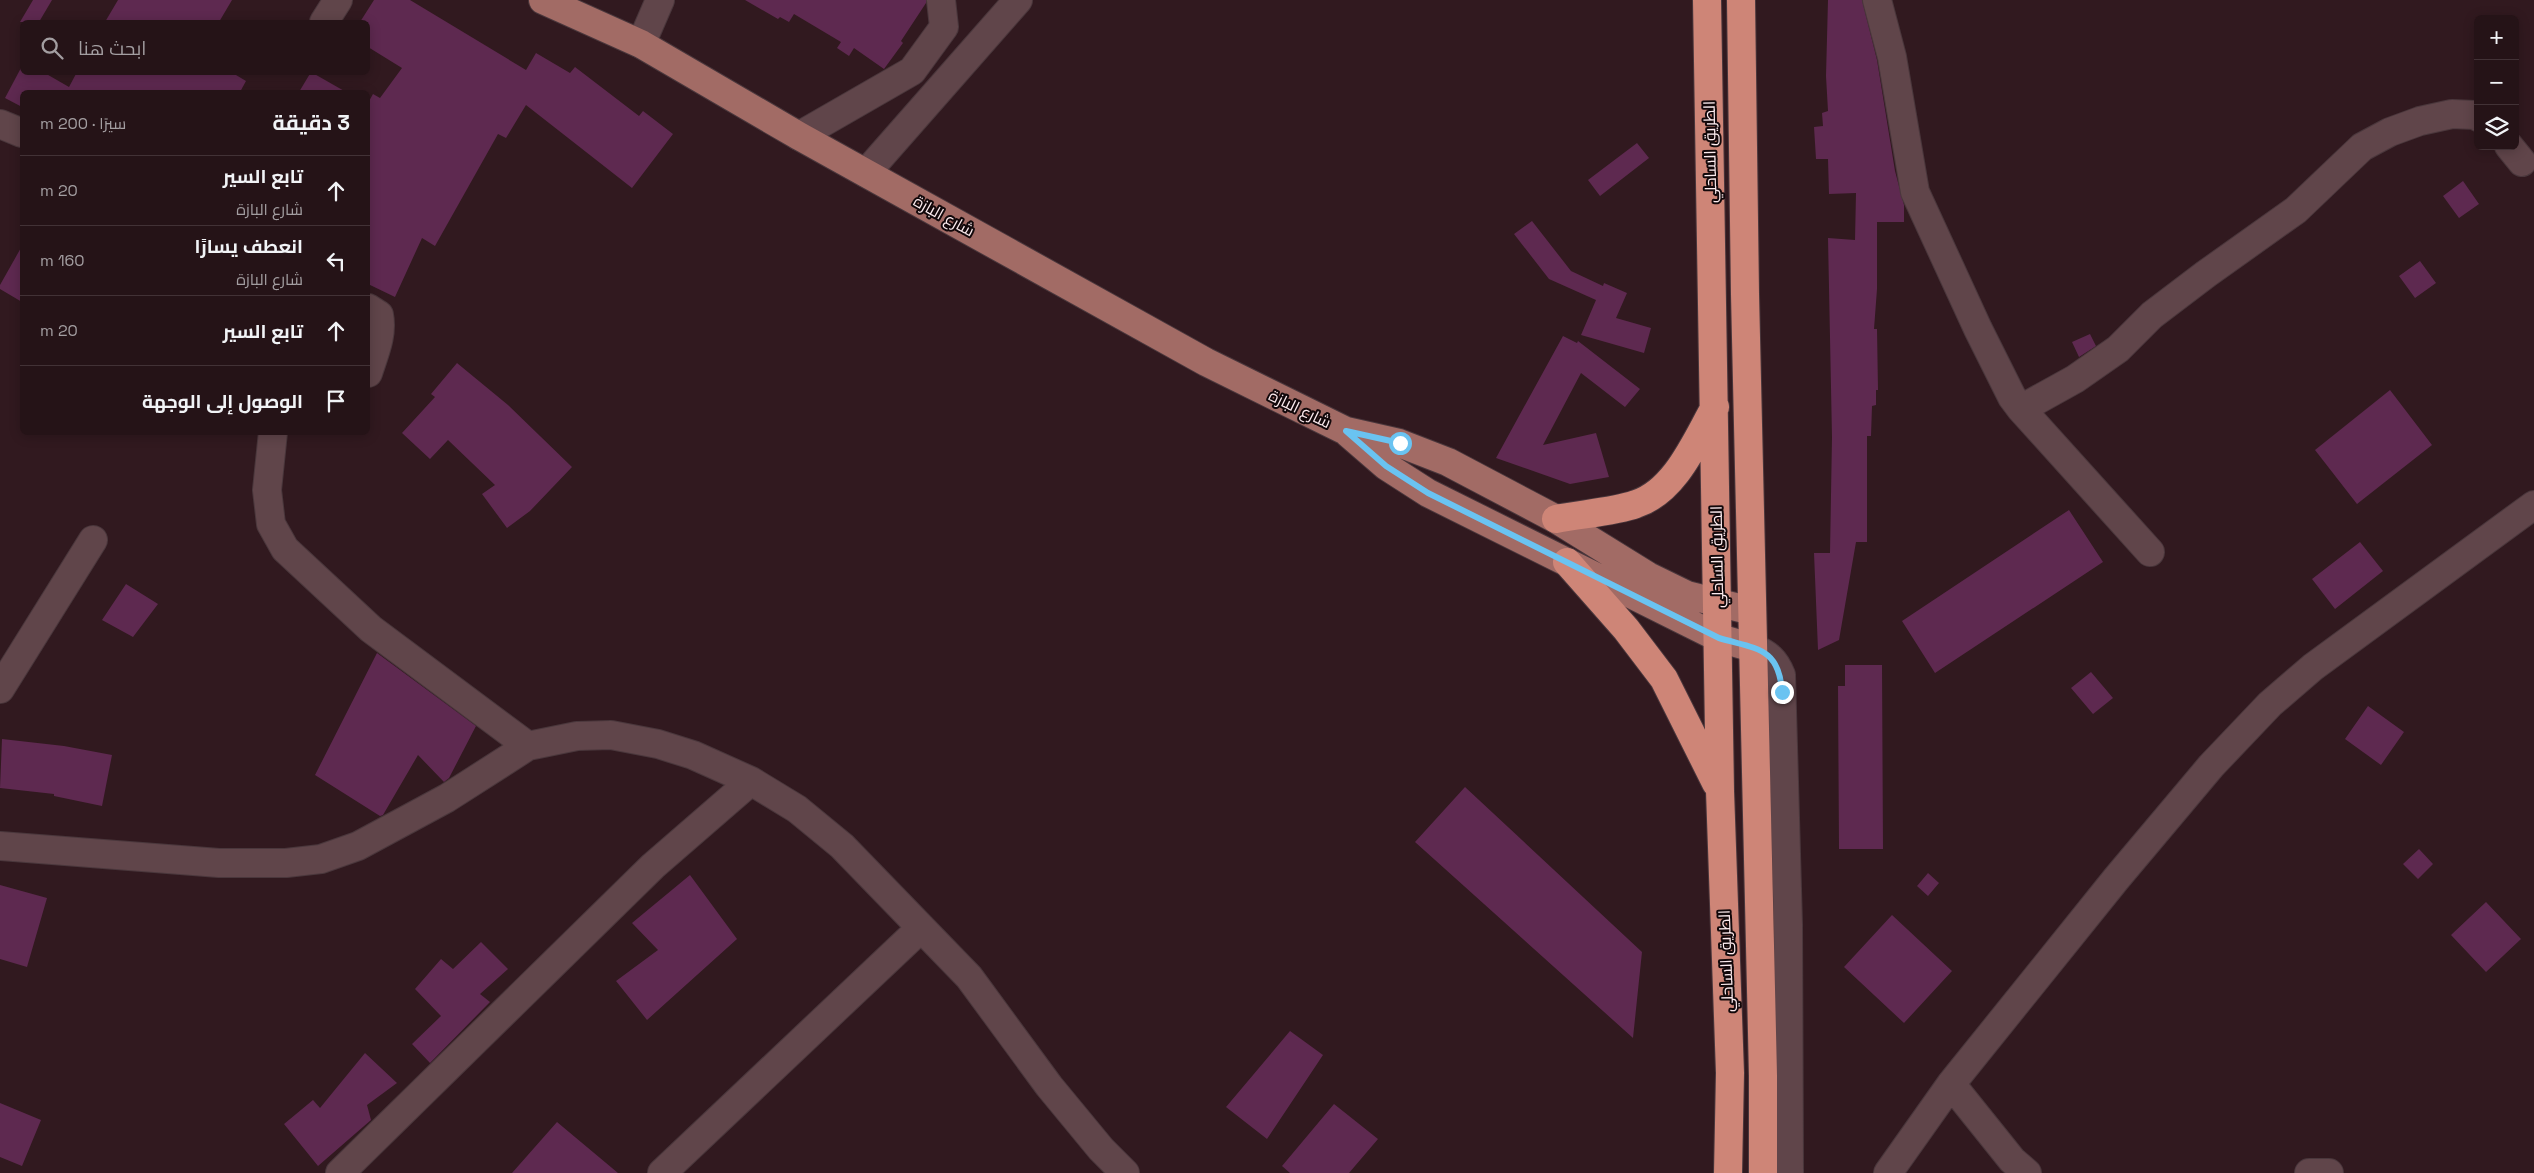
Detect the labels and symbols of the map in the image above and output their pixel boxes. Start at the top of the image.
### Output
street label: الطريق الساحلي [1699,101,1724,203]
street label: شارع البازة [909,191,978,242]
street label: شارع البازة [1265,385,1335,434]
route start [1389,432,1412,455]
street label: الطريق الساحلي [1706,506,1731,608]
route end [1771,681,1794,704]
street label: الطريق الساحلي [1714,909,1741,1013]

